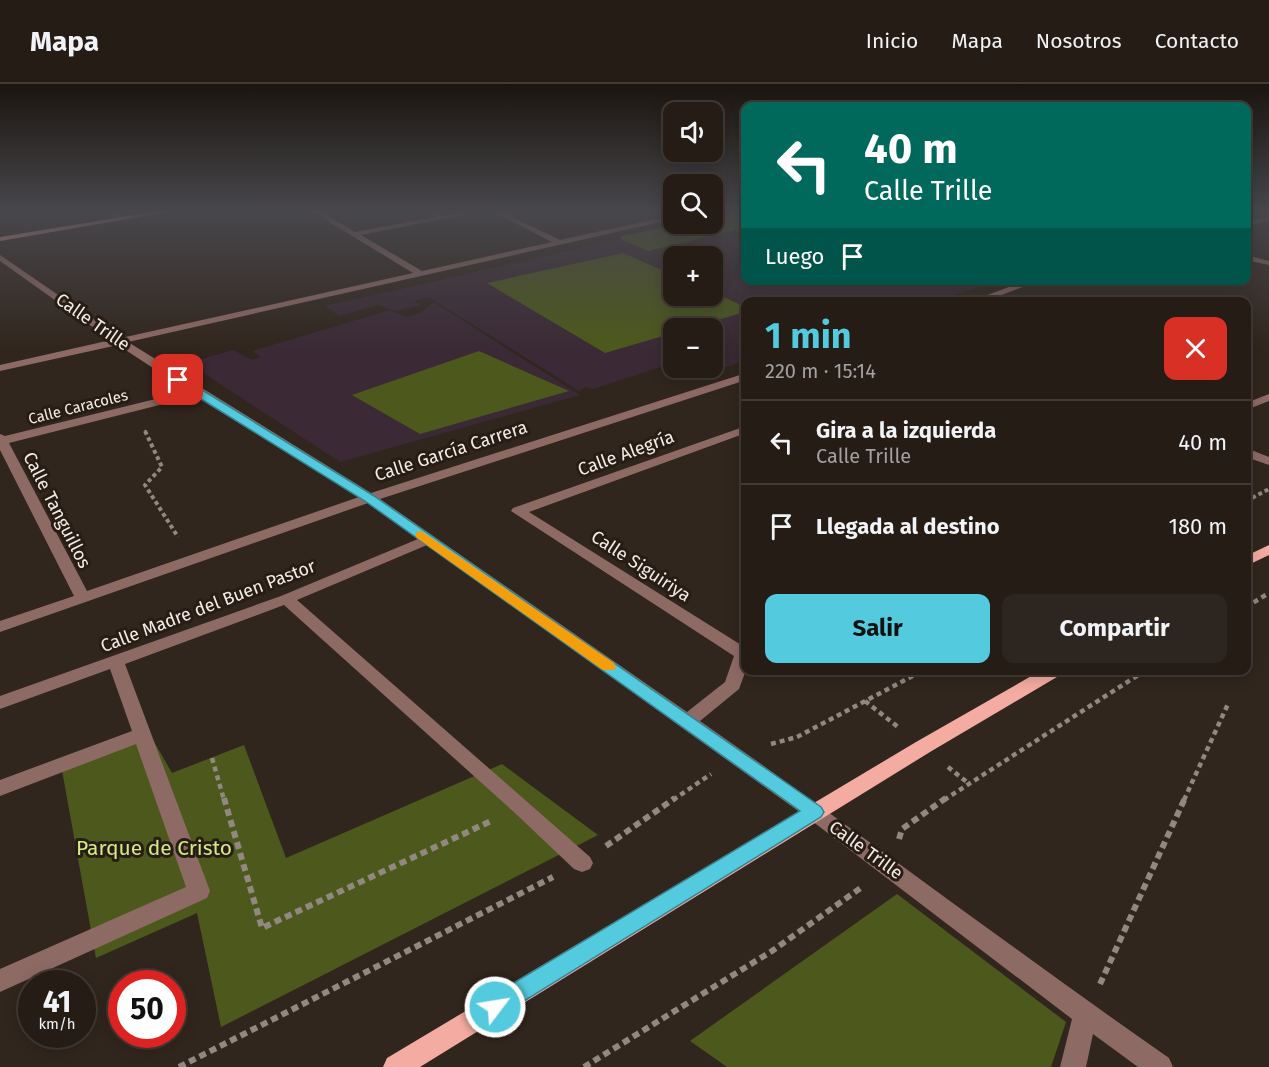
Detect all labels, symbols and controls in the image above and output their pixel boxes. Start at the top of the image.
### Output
text: Mapa [30,25,99,58]
text: Inicio [866,28,918,54]
text: Mapa [951,28,1003,54]
text: Nosotros [1036,28,1122,54]
text: Contacto [1155,28,1239,54]
map controls [663,102,723,378]
button: sound [663,102,723,162]
text: 40 m [864,124,958,174]
icon: left [765,126,843,204]
button: search [663,174,723,234]
text: Calle Trille [864,175,992,207]
icon: arrive [836,240,869,273]
text: Luego [765,243,824,270]
button: + [663,246,723,306]
street label: Calle Trille [52,288,134,356]
text: 1 min [765,314,852,358]
button: close [1164,317,1227,380]
button: − [663,318,723,378]
pin [152,354,203,405]
text: 220 m · 15:14 [765,359,876,383]
icon: arrive [161,363,194,396]
street label: Calle Caracoles [26,386,130,428]
street label: Calle García Carrera [372,416,530,486]
text: Gira a la izquierda [816,417,996,444]
street label: Calle Alegría [575,425,677,481]
icon: left [765,426,798,459]
text: 40 m [1178,429,1227,456]
text: Calle Trille [816,444,911,468]
street label: Calle Tanguillos [18,448,96,572]
icon: arrive [765,510,798,543]
text: Llegada al destino [816,513,1000,540]
text: 180 m [1168,513,1227,540]
street label: Calle Siguiriya [587,526,695,606]
street label: Calle Madre del Buen Pastor [97,555,319,657]
button: Salir [765,594,990,663]
button: Compartir [1002,594,1227,663]
street label: Calle Trille [825,816,907,884]
park label: Parque de Cristo [76,835,232,861]
speed limit sign: 50 [108,970,186,1048]
position arrow [463,975,527,1039]
text: 41 [43,984,71,1020]
text: km/h [38,1015,76,1033]

